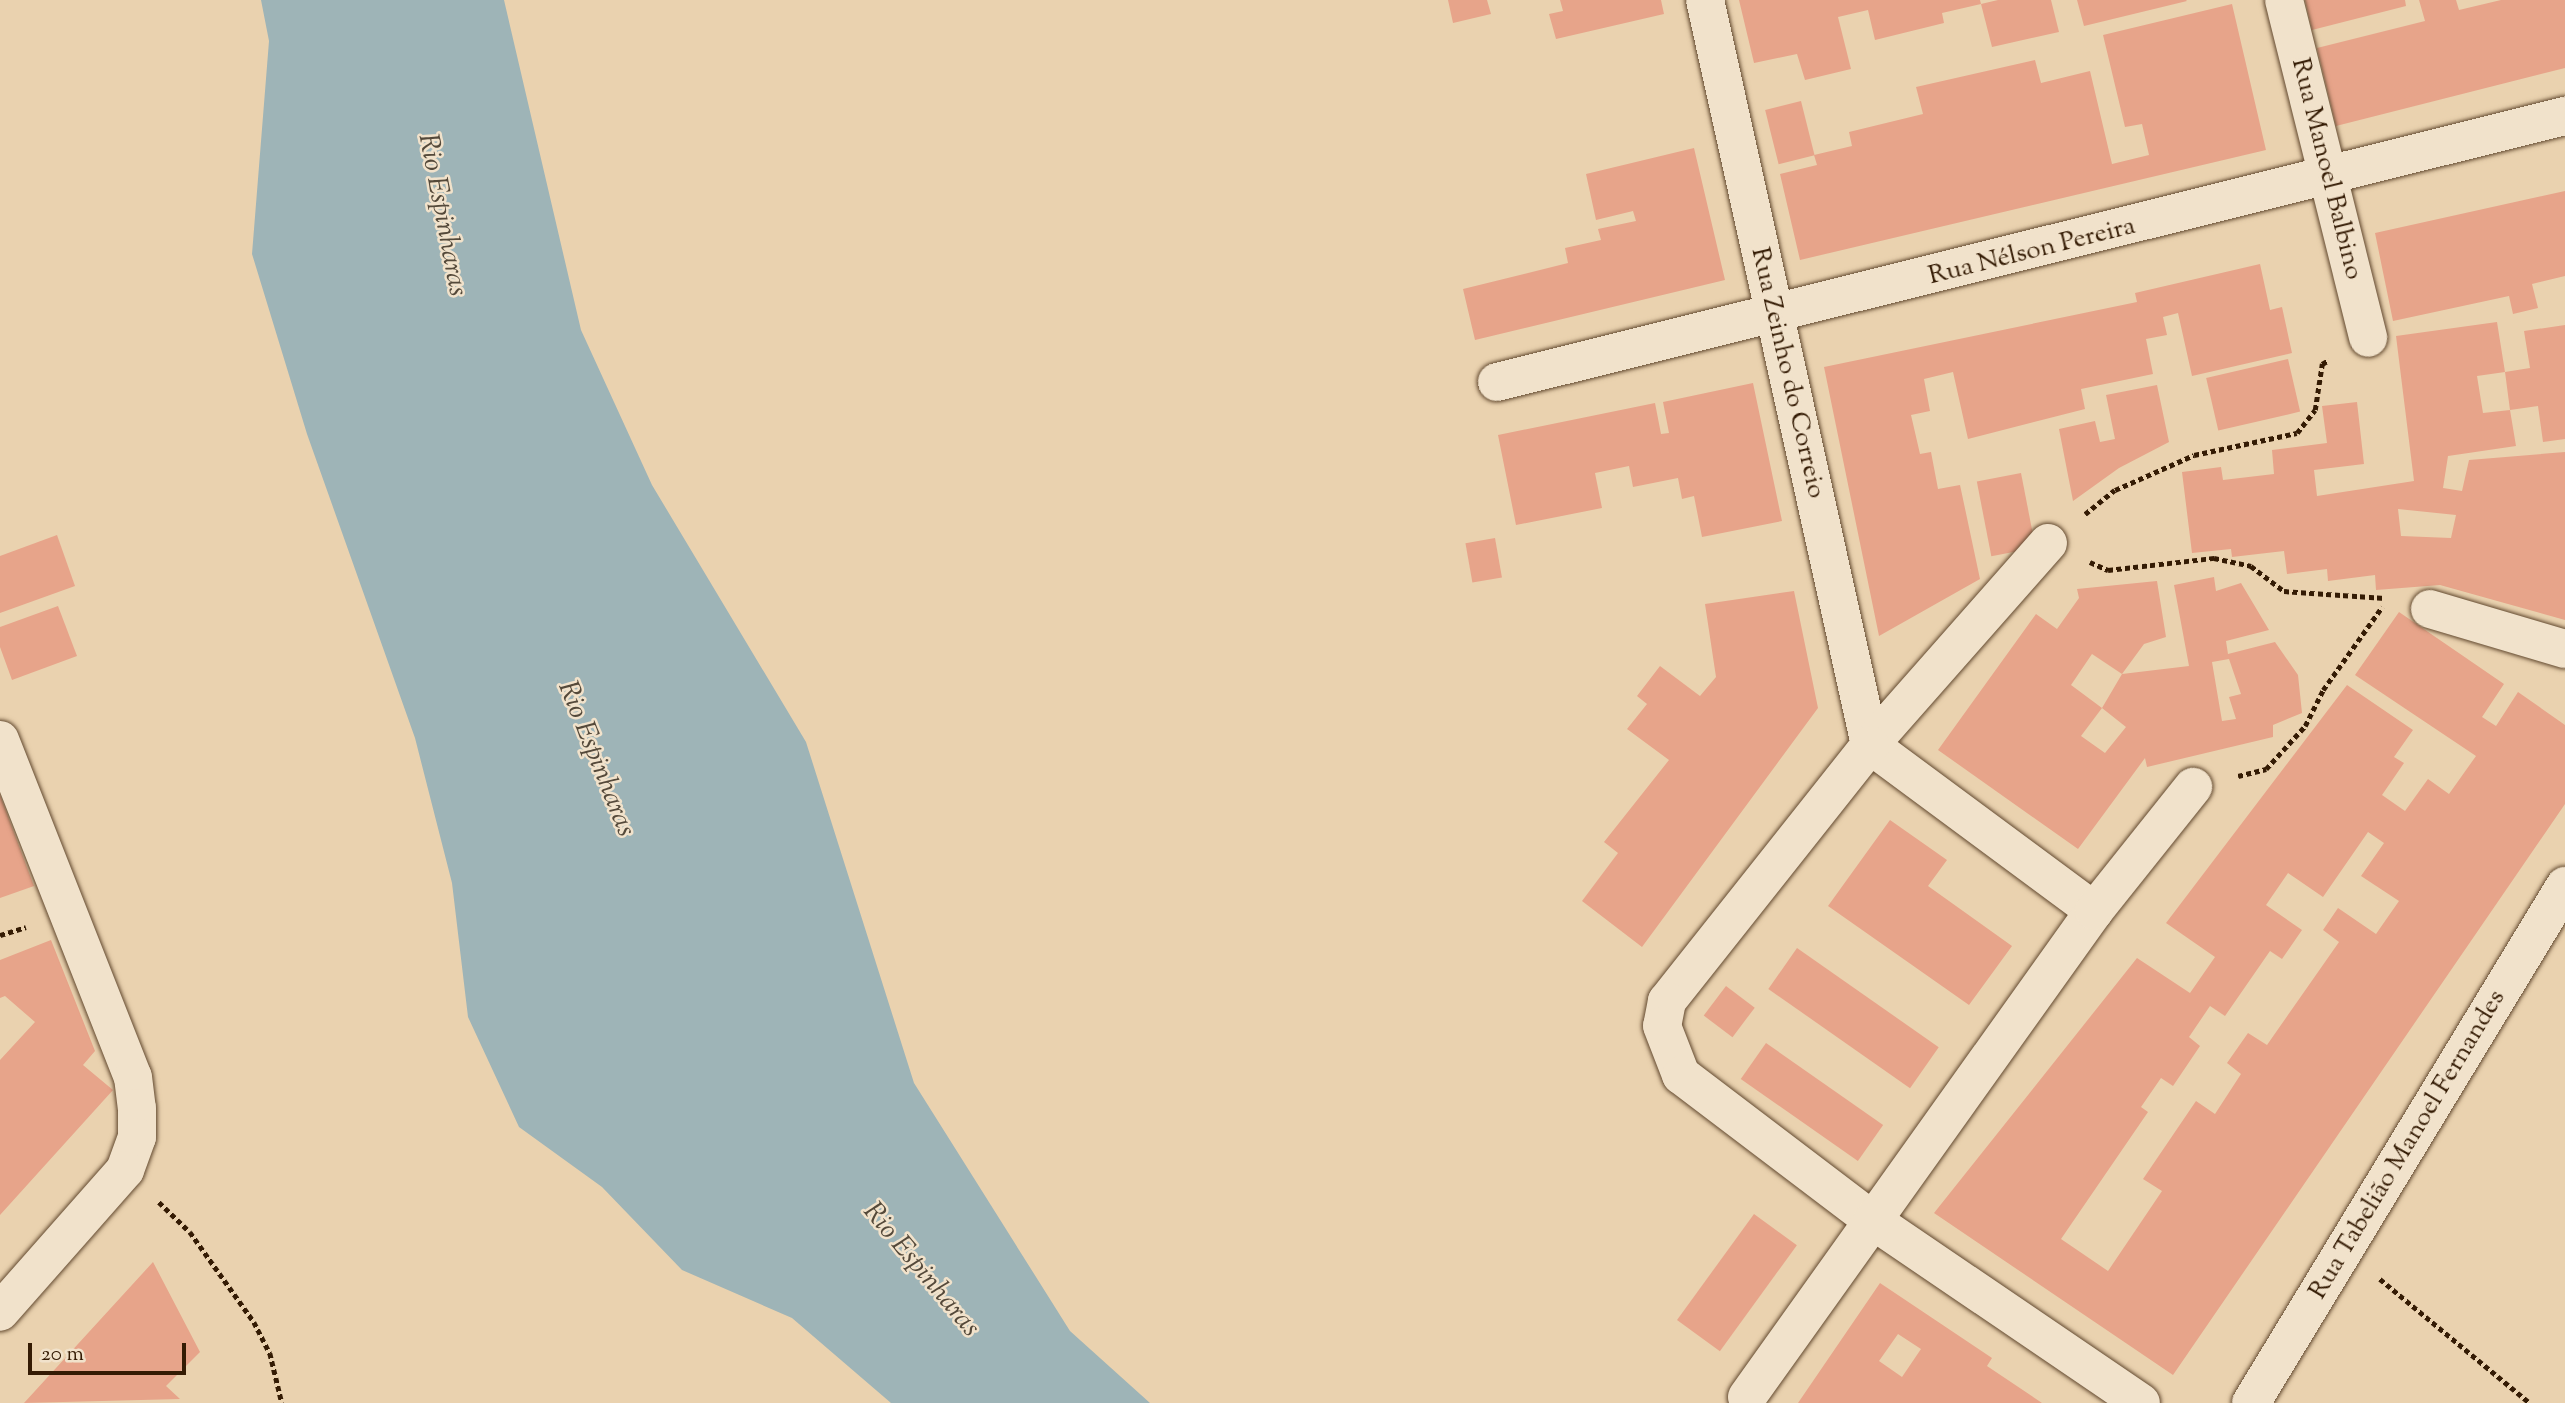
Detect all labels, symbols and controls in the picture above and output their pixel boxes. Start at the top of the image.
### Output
street label: Rua Manoel Balbino [2283,55,2369,283]
water label: Rio Espinharas [410,131,474,299]
street label: Rua Nélson Pereira [1925,211,2139,293]
street label: Rua Zeinho do Correio [1743,245,1831,501]
water label: Rio Espinharas [550,676,642,842]
street label: Rua Tabelião Manoel Fernandes [2303,985,2513,1305]
water label: Rio Espinharas [855,1196,987,1344]
scale bar [32,1330,189,1374]
text: 20 m [41,1340,84,1370]

